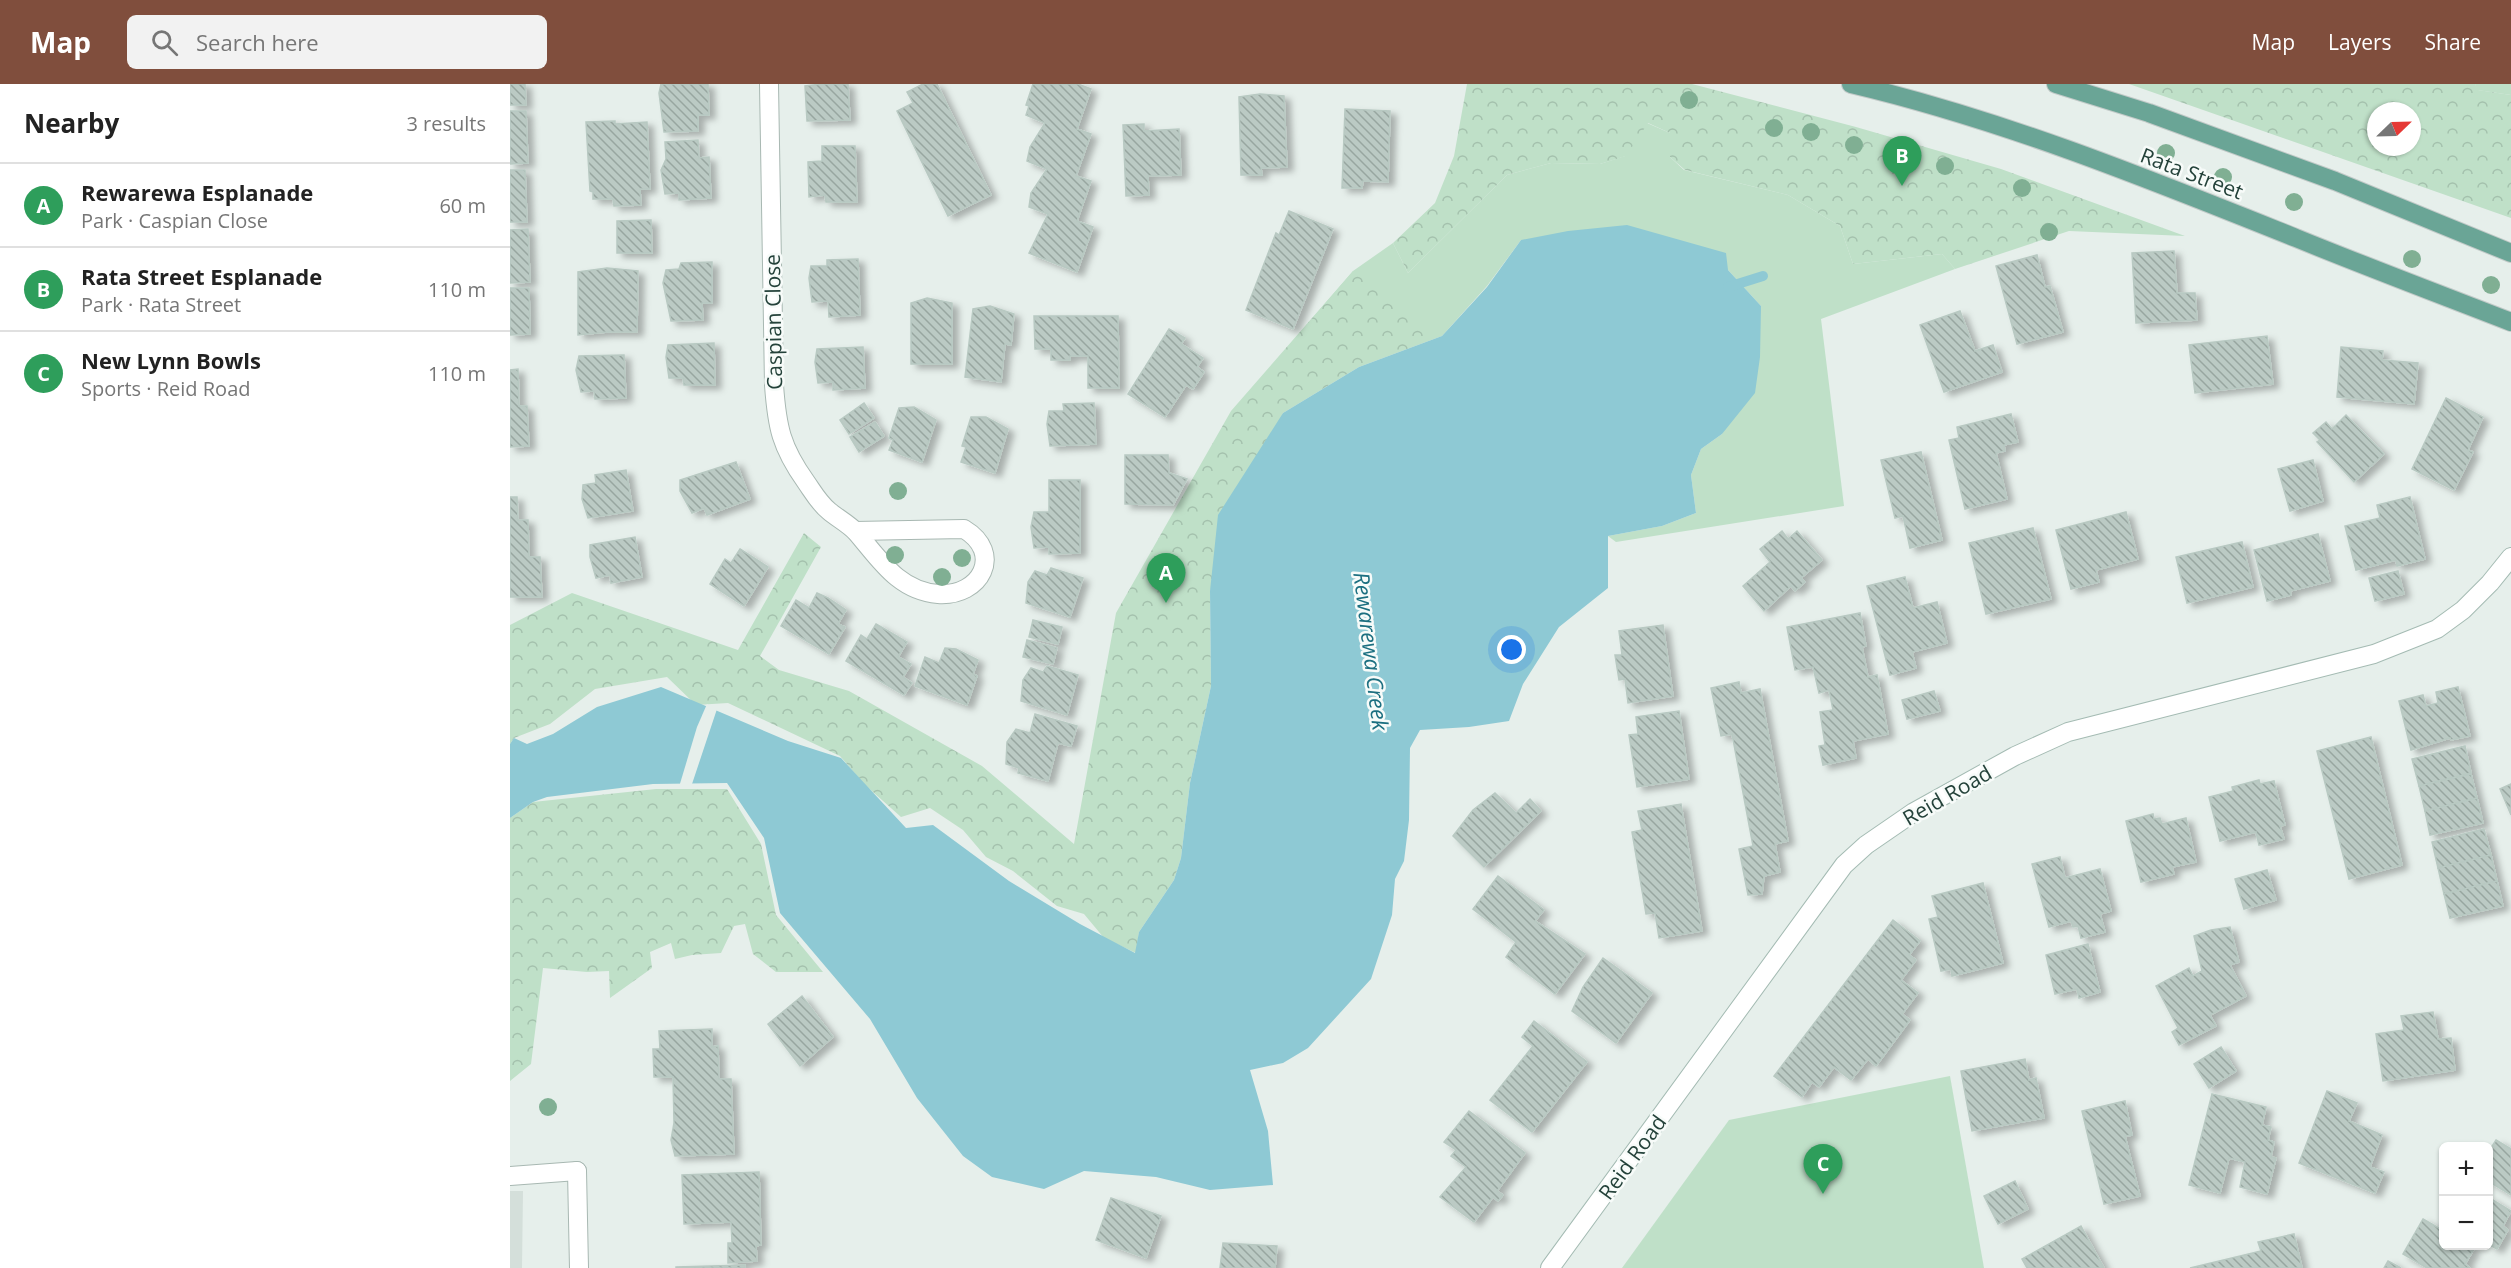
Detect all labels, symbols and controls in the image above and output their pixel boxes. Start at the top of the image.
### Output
search box [127,15,547,69]
text: Map [30,23,91,61]
icon: search [148,26,181,59]
text: Search here [196,27,319,57]
text: Map [2252,28,2295,56]
text: Layers [2328,28,2392,56]
text: Share [2425,28,2481,56]
north arrow [2367,102,2421,156]
text: Nearby [24,105,119,141]
text: 3 results [406,110,486,137]
pin: B [1882,136,1922,186]
street label: Rata Street [2137,141,2247,205]
text: Rewarewa Esplanade [81,177,313,207]
text: A [37,192,50,219]
text: 60 m [439,192,486,219]
text: Park · Caspian Close [81,207,268,234]
street label: Caspian Close [758,254,788,390]
text: Rata Street Esplanade [81,261,322,291]
text: B [37,276,50,303]
text: 110 m [428,276,486,303]
text: Park · Rata Street [81,291,241,318]
text: New Lynn Bowls [81,345,261,375]
text: C [37,360,50,387]
text: 110 m [428,360,486,387]
text: Sports · Reid Road [81,375,251,402]
pin: A [1146,554,1186,603]
water label: Rewarewa Creek [1347,570,1397,733]
your location [1497,635,1526,664]
street label: Reid Road [1897,758,1997,832]
street label: Reid Road [1592,1109,1672,1205]
map controls [2439,1142,2493,1250]
button: + [2439,1142,2493,1196]
pin: C [1804,1144,1842,1194]
button: − [2439,1196,2493,1250]

